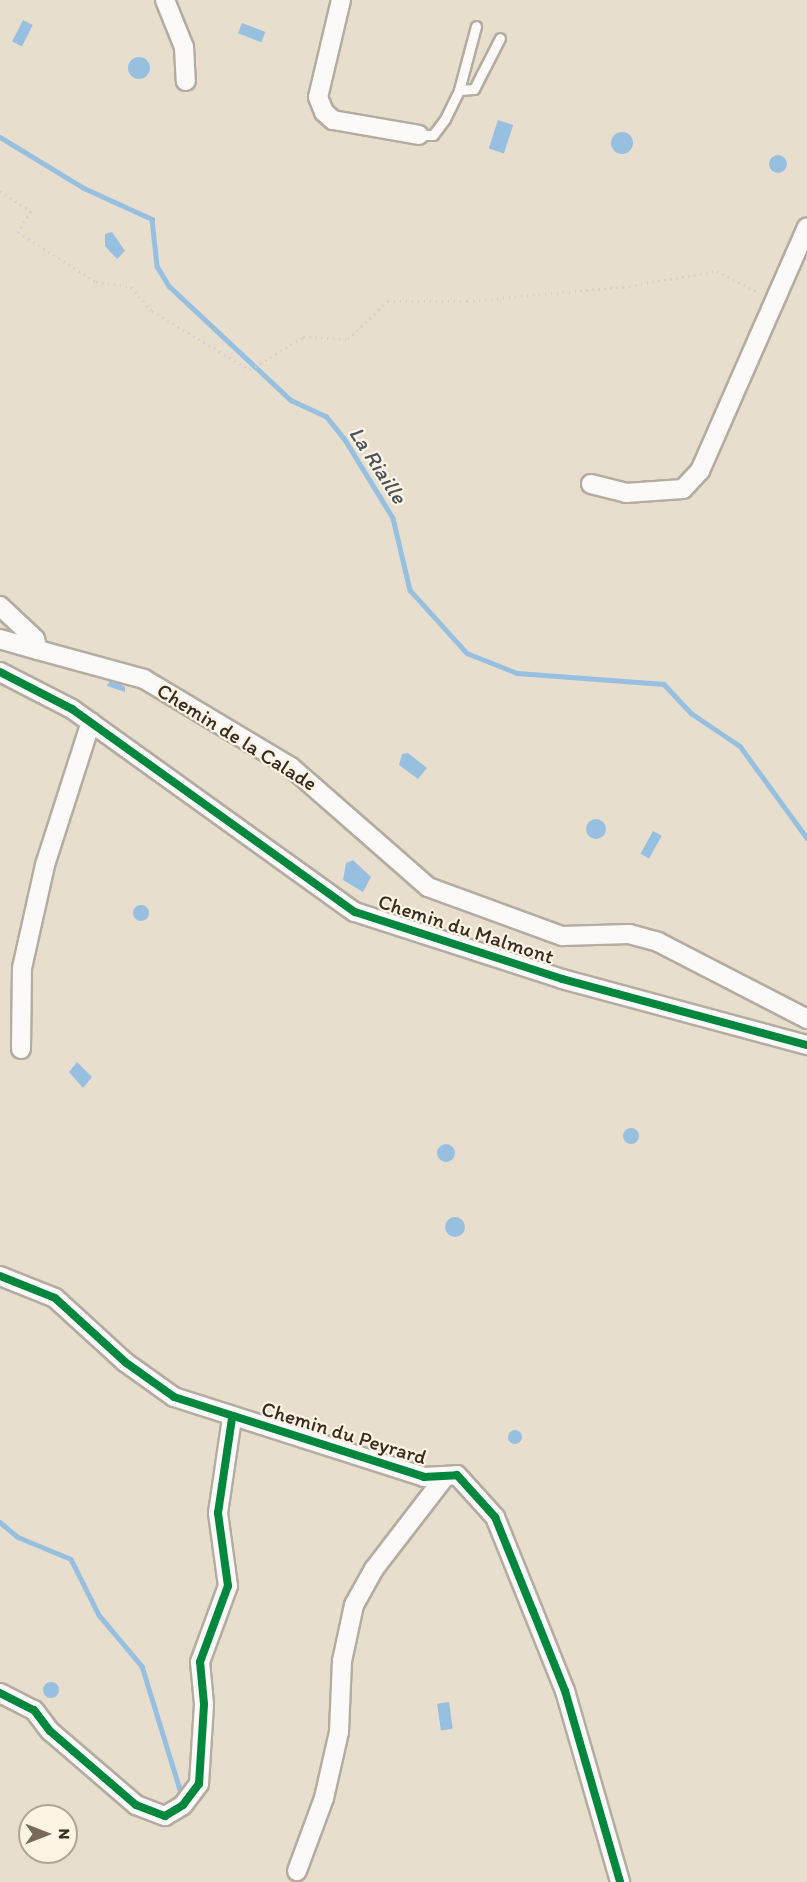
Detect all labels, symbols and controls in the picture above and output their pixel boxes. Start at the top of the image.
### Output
water label: La Riaille [344,422,412,508]
street label: Chemin de la Calade [152,678,322,796]
street label: Chemin du Malmont [375,889,557,969]
street label: Chemin du Peyrard [259,1396,429,1470]
north arrow [18,1804,78,1864]
text: N [55,1829,74,1839]

